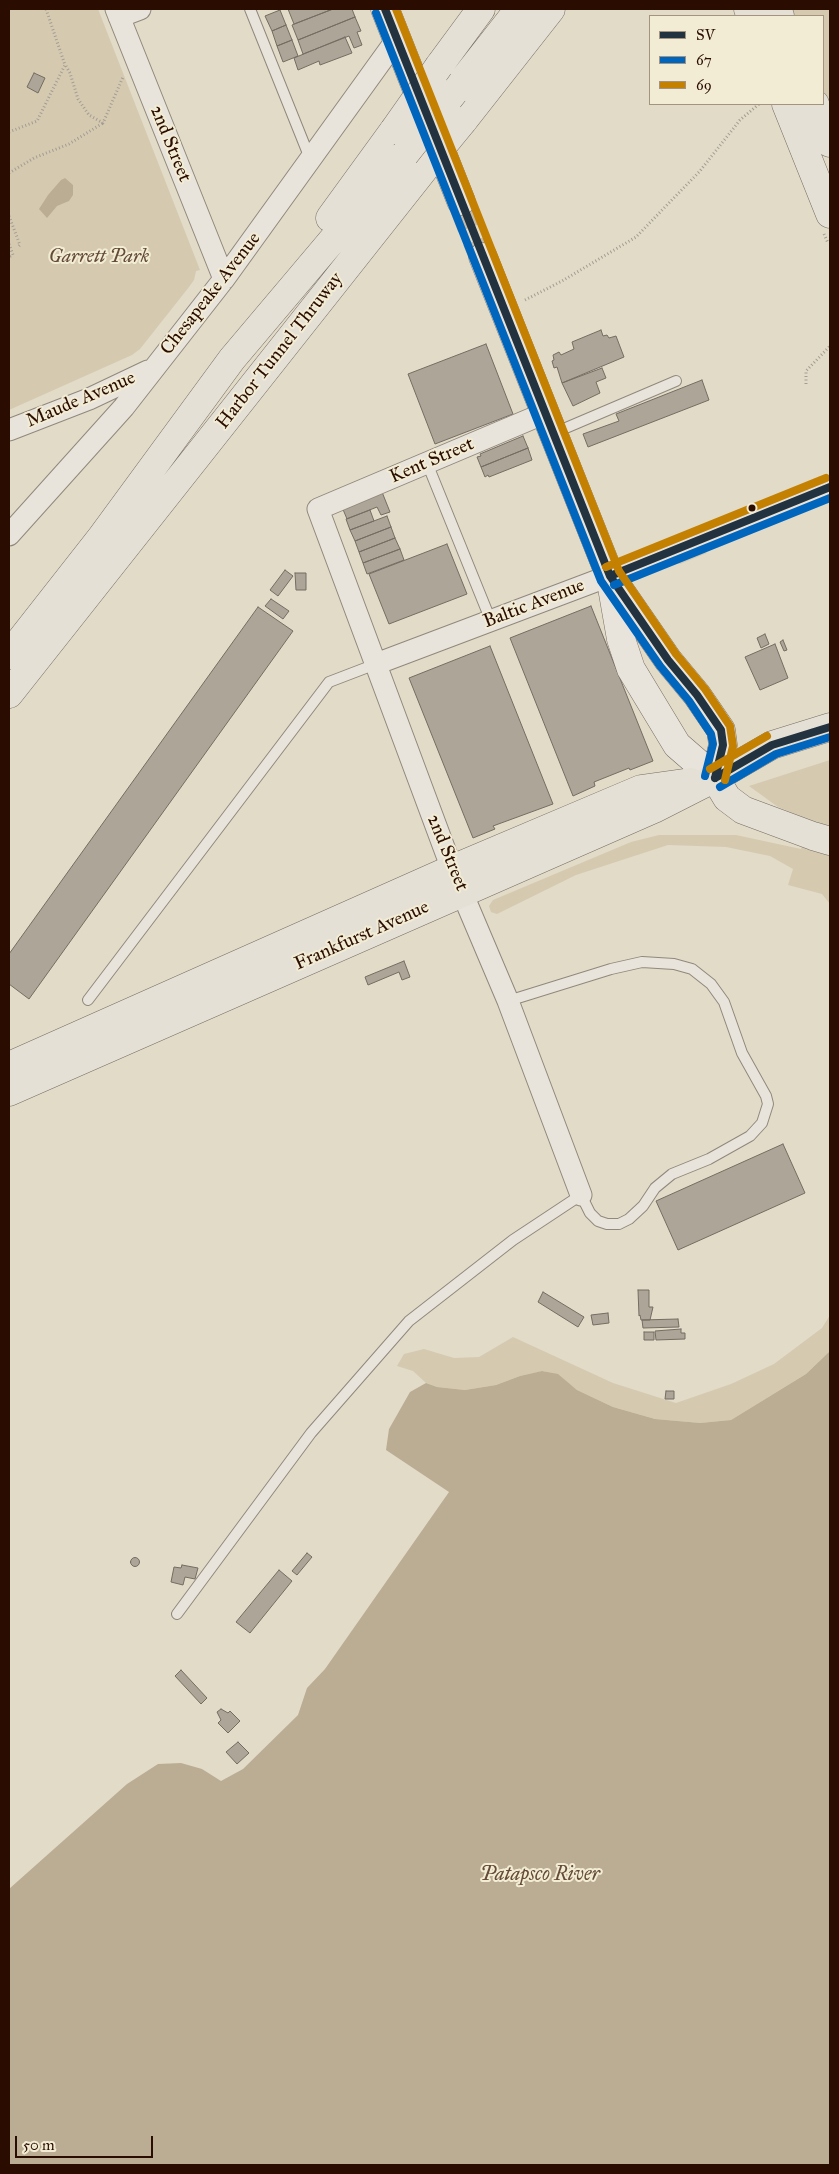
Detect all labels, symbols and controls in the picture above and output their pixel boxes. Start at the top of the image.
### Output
legend [649,15,824,105]
text: SV [696,26,715,44]
text: 67 [696,51,712,69]
text: 69 [696,76,712,94]
street label: 2nd Street [144,102,196,186]
street label: Chesapeake Avenue [156,228,266,360]
park label: Garrett Park [49,246,149,268]
street label: Harbor Tunnel Thruway [212,268,348,434]
street label: Maude Avenue [23,367,139,433]
street label: Kent Street [386,433,478,489]
unlabelled marker [747,503,757,513]
street label: Baltic Avenue [480,574,588,634]
street label: 2nd Street [421,811,473,895]
street label: Frankfurst Avenue [291,896,433,976]
water label: Patapsco River [480,1863,600,1887]
scale bar [18,2126,155,2158]
text: 50 m [23,2136,55,2154]

